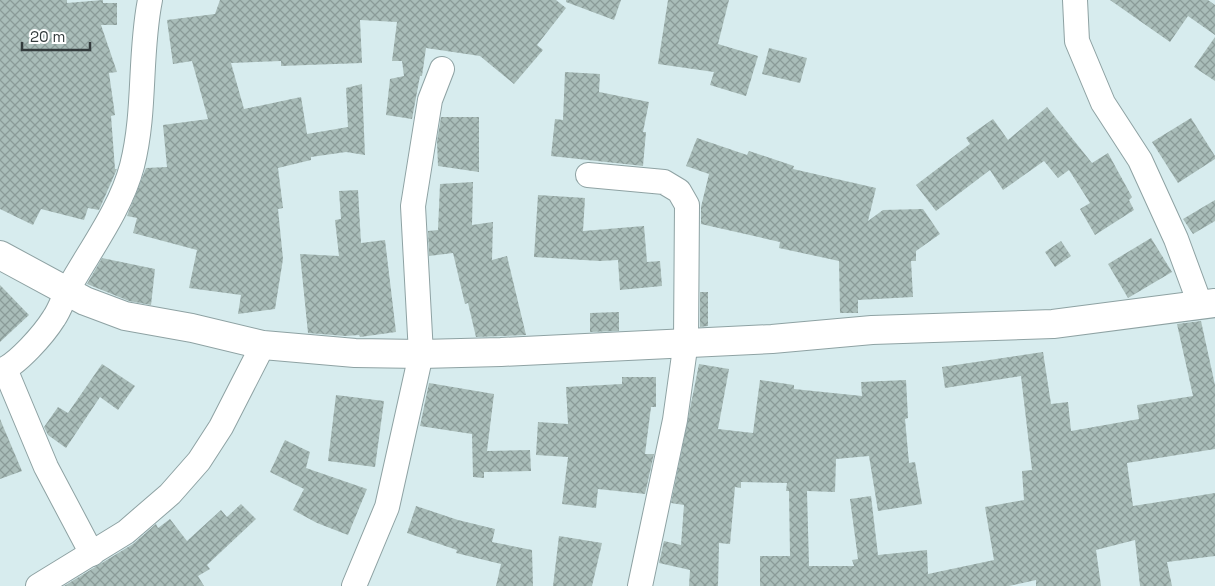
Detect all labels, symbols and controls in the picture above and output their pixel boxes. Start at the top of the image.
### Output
scale bar [22,20,90,52]
text: 20 m [30,27,65,46]

